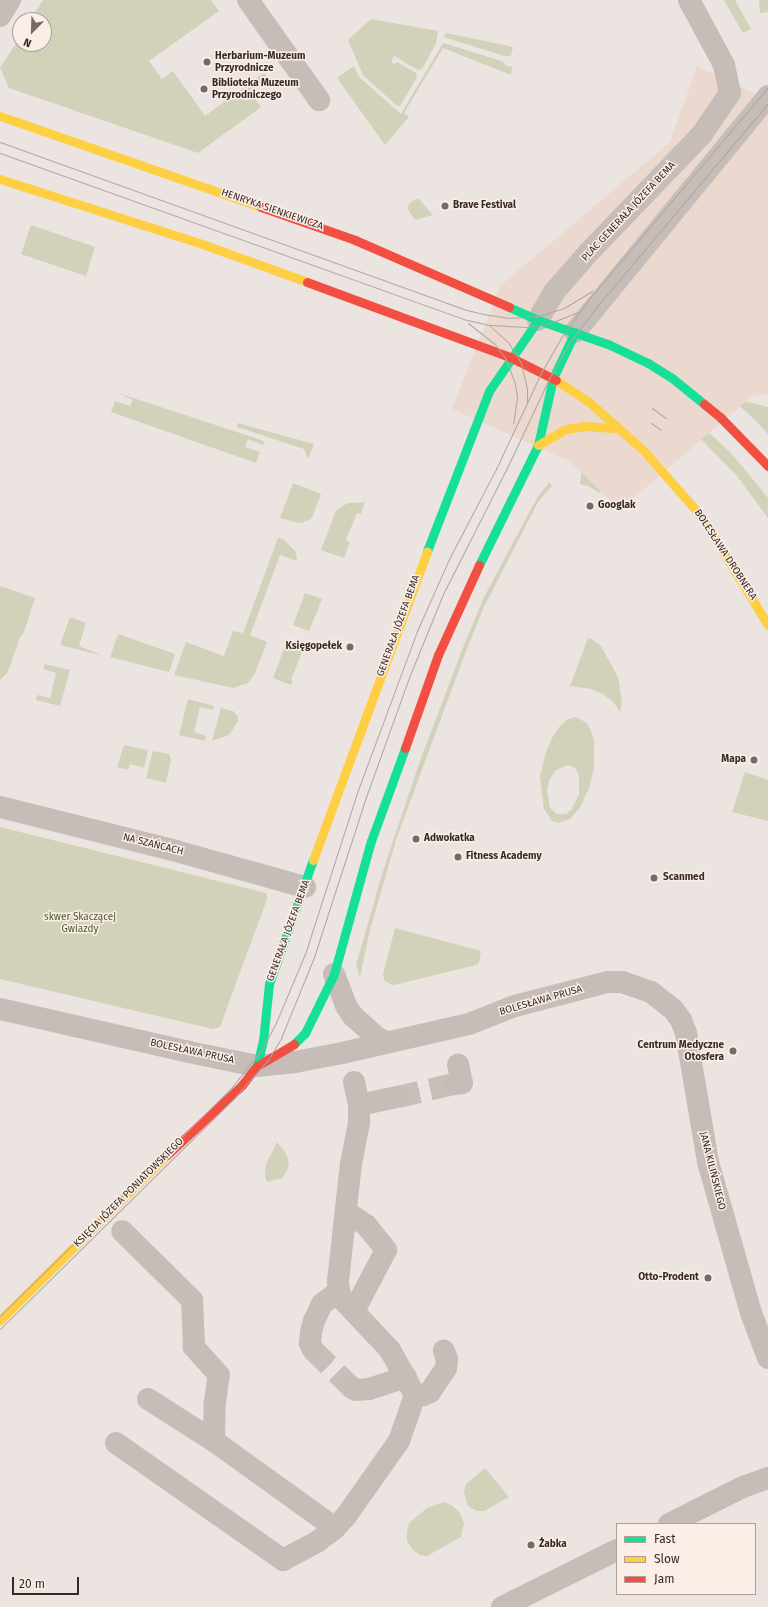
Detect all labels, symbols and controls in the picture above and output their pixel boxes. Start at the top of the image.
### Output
north arrow [12,12,52,52]
text: N [22,35,33,50]
place label: Herbarium-Muzeum Przyrodnicze [215,50,305,74]
marker: Herbarium-Muzeum Przyrodnicze [202,57,212,67]
place label: Biblioteka Muzeum Przyrodniczego [212,77,299,100]
marker: Biblioteka Muzeum Przyrodniczego [199,84,209,94]
street label: PLAC GENERAŁA JÓZEFA BEMA [580,160,678,264]
street label: HENRYKA SIENKIEWICZA [219,187,325,233]
place label: Brave Festival [453,200,516,212]
marker: Brave Festival [440,201,450,211]
place label: Googlak [598,500,636,512]
marker: Googlak [585,501,595,511]
street label: BOLESŁAWA DROBNERA [691,507,759,603]
street label: GENERAŁA JÓZEFA BEMA [375,574,423,678]
place label: Księgopełek [285,641,342,653]
marker: Księgopełek [345,642,355,652]
place label: Mapa [721,754,746,766]
marker: Mapa [749,755,759,765]
street label: NA SZAŃCACH [122,832,184,858]
place label: Adwokatka [424,833,475,845]
marker: Adwokatka [411,834,421,844]
place label: Fitness Academy [466,851,542,863]
marker: Fitness Academy [453,852,463,862]
marker: Scanmed [648,872,660,884]
place label: Scanmed [663,872,705,884]
street label: GENERAŁA JÓZEFA BEMA [265,879,313,983]
park label: skwer Skaczącej Gwiazdy [44,911,116,934]
street label: BOLESŁAWA PRUSA [498,983,584,1019]
street label: BOLESŁAWA PRUSA [149,1037,235,1067]
place label: Centrum Medyczne Otosfera [638,1039,724,1062]
marker: Centrum Medyczne Otosfera [727,1045,739,1057]
street label: JANA KILIŃSKIEGO [696,1131,728,1211]
street label: KSIĘCIA JÓZEFA PONIATOWSKIEGO [72,1136,186,1250]
place label: Otto-Prodent [638,1272,699,1284]
marker: Otto-Prodent [702,1272,714,1284]
legend [616,1523,756,1595]
text: Fast [654,1532,676,1546]
place label: Żabka [539,1539,567,1551]
marker: Żabka [526,1540,536,1550]
text: Slow [654,1552,680,1566]
scale bar [14,1569,81,1595]
text: Jam [654,1572,674,1586]
text: 20 m [19,1577,45,1591]

